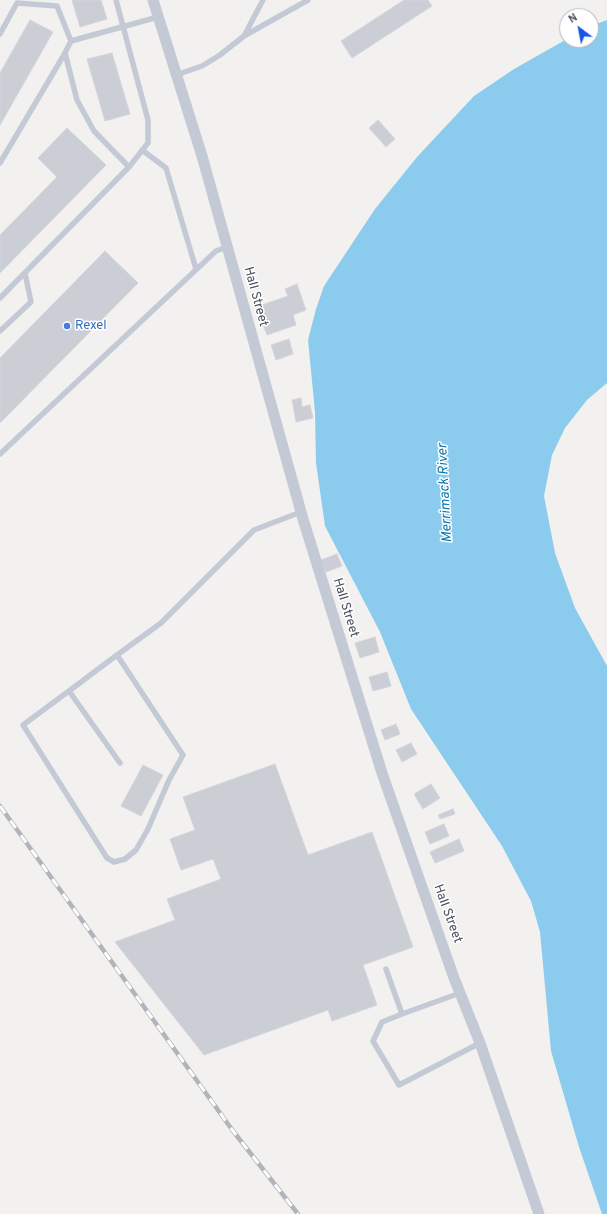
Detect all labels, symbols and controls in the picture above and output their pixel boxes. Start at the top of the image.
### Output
north arrow [559,8,599,48]
text: N [566,11,580,27]
street label: Hall Street [240,265,270,329]
place label: Rexel [75,318,107,334]
marker: Rexel [62,321,72,331]
water label: Merrimack River [435,443,457,543]
street label: Hall Street [329,576,361,640]
street label: Hall Street [429,883,465,945]

